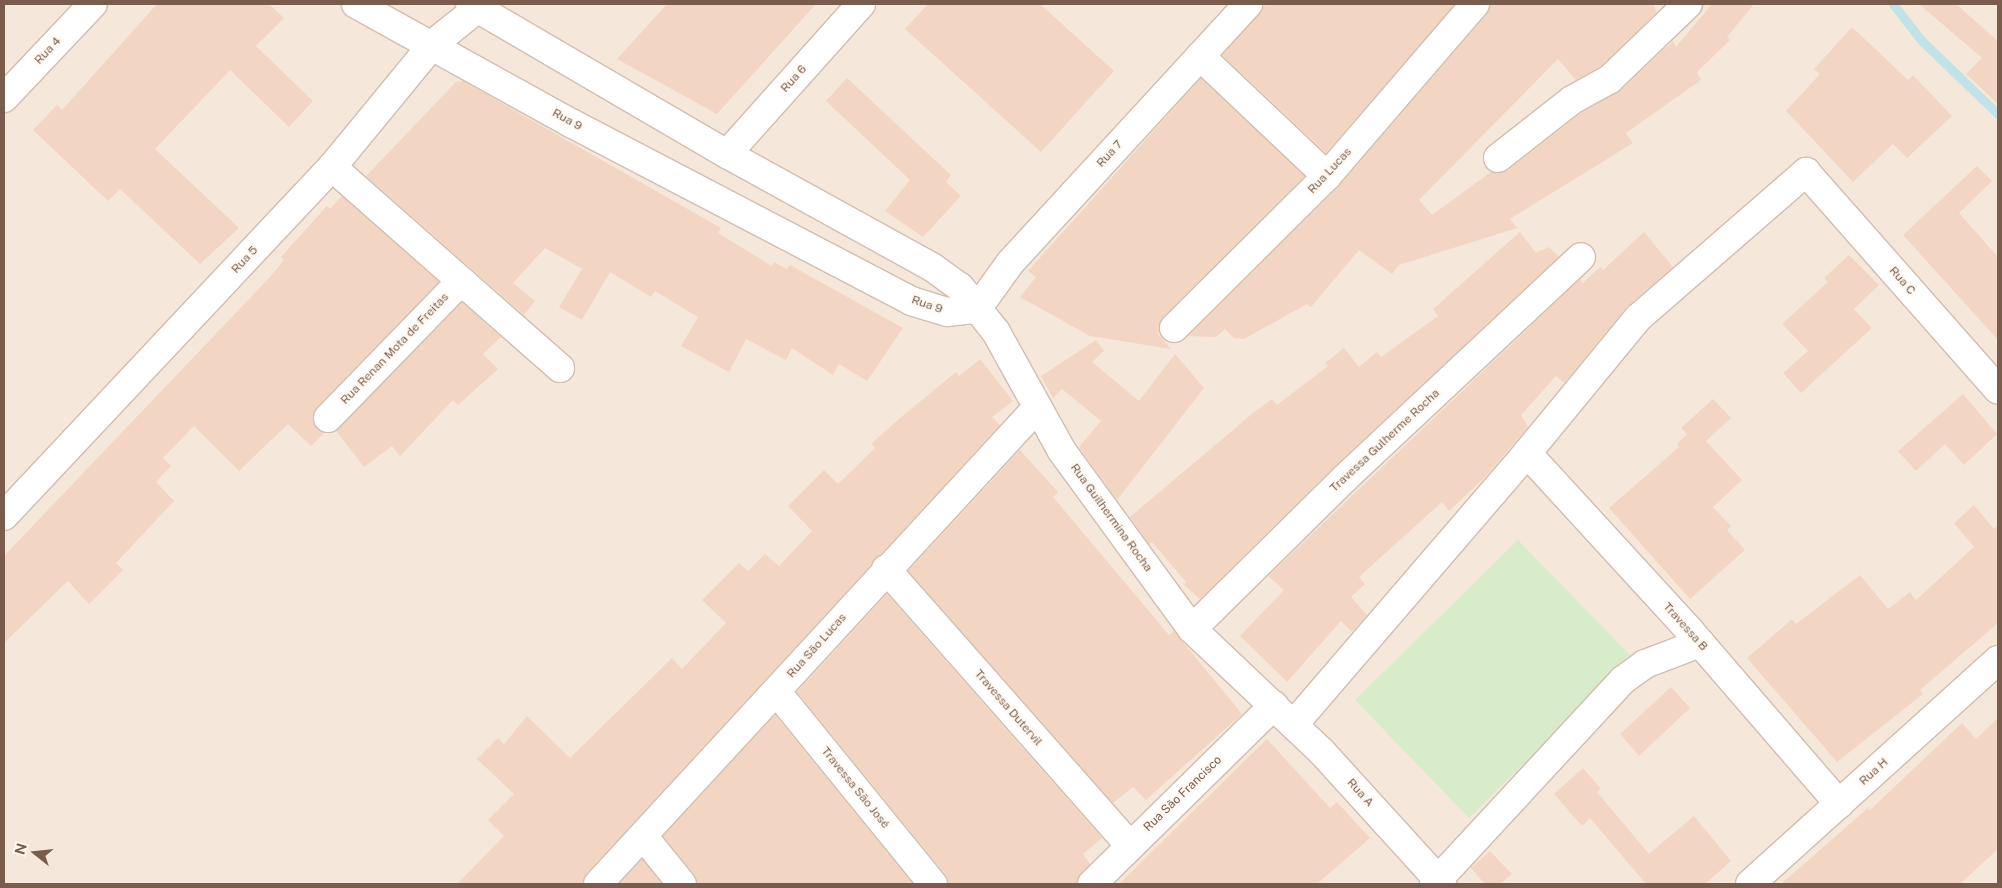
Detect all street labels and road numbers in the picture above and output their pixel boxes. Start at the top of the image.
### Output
street label: Rua 4 [32,34,64,68]
street label: Rua 6 [778,62,810,96]
street label: Rua 9 [550,106,584,134]
street label: Rua 7 [1094,137,1126,171]
street label: Rua Lucas [1305,145,1355,197]
street label: Rua 5 [229,243,261,277]
street label: Rua C [1886,264,1918,298]
street label: Rua Renan Mota de Freitas [338,290,452,408]
street label: Rua 9 [910,293,944,317]
street label: Travessa Gulherme Rocha [1327,386,1443,496]
street label: Rua Guilhermina Rocha [1067,461,1155,575]
street label: Travessa B [1660,600,1710,654]
street label: Rua São Lucas [784,611,850,681]
street label: Travessa Dutervil [971,667,1045,749]
street label: Travessa São José [818,744,892,832]
street label: Rua São Francisco [1141,753,1225,835]
street label: Rua H [1857,755,1891,789]
street label: Rua A [1344,776,1376,810]

